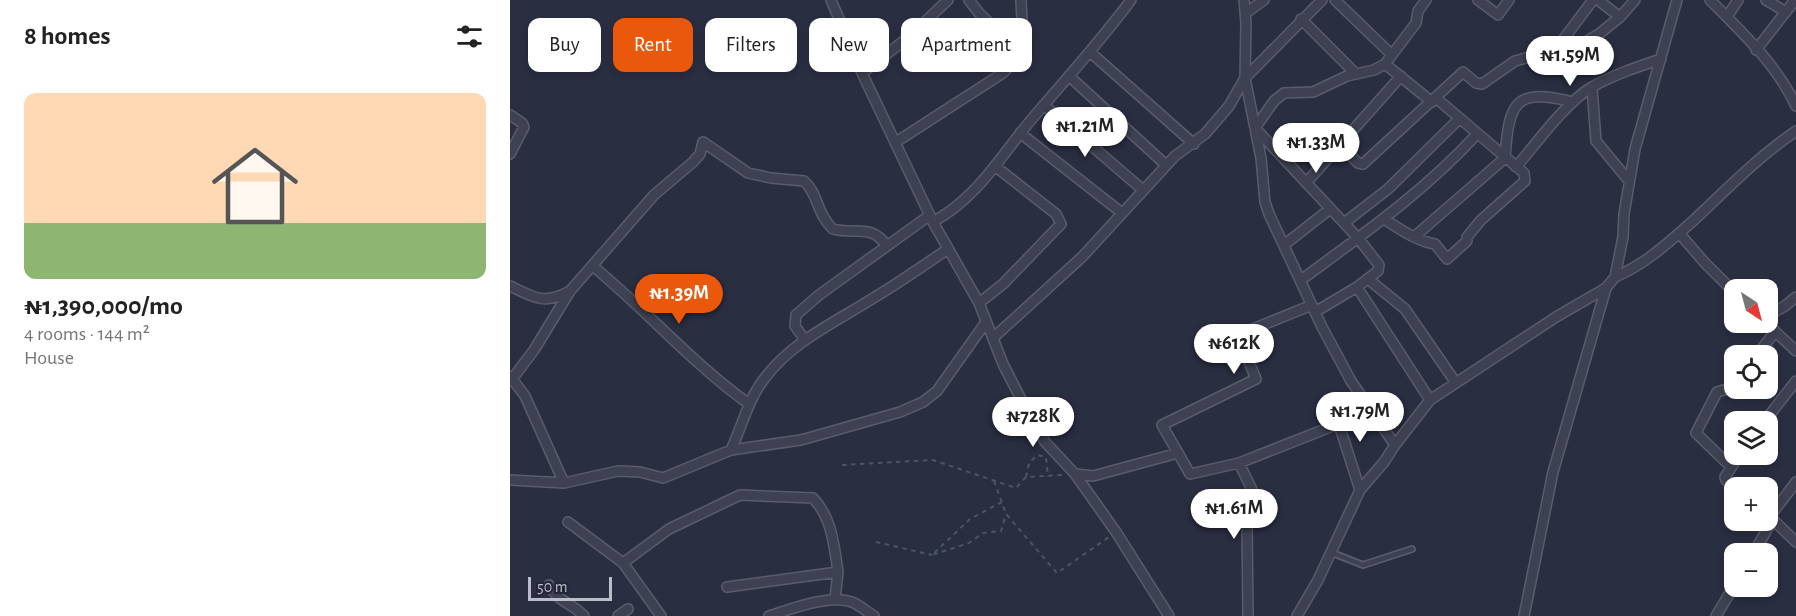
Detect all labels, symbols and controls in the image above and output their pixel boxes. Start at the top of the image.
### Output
chip: Buy [528,18,601,72]
chip: Rent [613,18,693,72]
chip: Filters [705,18,797,72]
chip: New [809,18,889,72]
chip: Apartment [901,18,1032,72]
icon: filters [453,20,486,53]
text: 8 homes [24,23,111,49]
pin: ₦1.59M [1521,36,1619,87]
text: ₦1.59M [1540,45,1600,65]
pin: ₦1.21M [1036,107,1134,158]
text: ₦1.21M [1056,116,1114,136]
pin: ₦1.33M [1267,123,1365,174]
icon: home [201,132,309,240]
text: ₦1.33M [1286,132,1346,152]
pin: ₦1.39M [630,274,728,325]
north arrow [1724,279,1778,333]
map controls [1724,279,1778,597]
text: ₦1.39M [649,283,709,303]
text: ₦1,390,000/mo [24,293,183,319]
text: 4 rooms · 144 m² [24,324,150,344]
pin: ₦612K [1192,324,1276,375]
text: ₦612K [1208,333,1260,353]
button: locate [1724,345,1778,399]
text: House [24,348,74,368]
pin: ₦1.79M [1311,392,1409,443]
pin: ₦728K [991,397,1075,448]
text: ₦1.79M [1330,401,1390,421]
text: ₦728K [1006,406,1060,426]
button: layers [1724,411,1778,465]
button: + [1724,477,1778,531]
pin: ₦1.61M [1185,489,1283,540]
text: ₦1.61M [1205,498,1263,518]
button: − [1724,543,1778,597]
scale bar [528,574,612,602]
text: 50 m [537,579,568,595]

